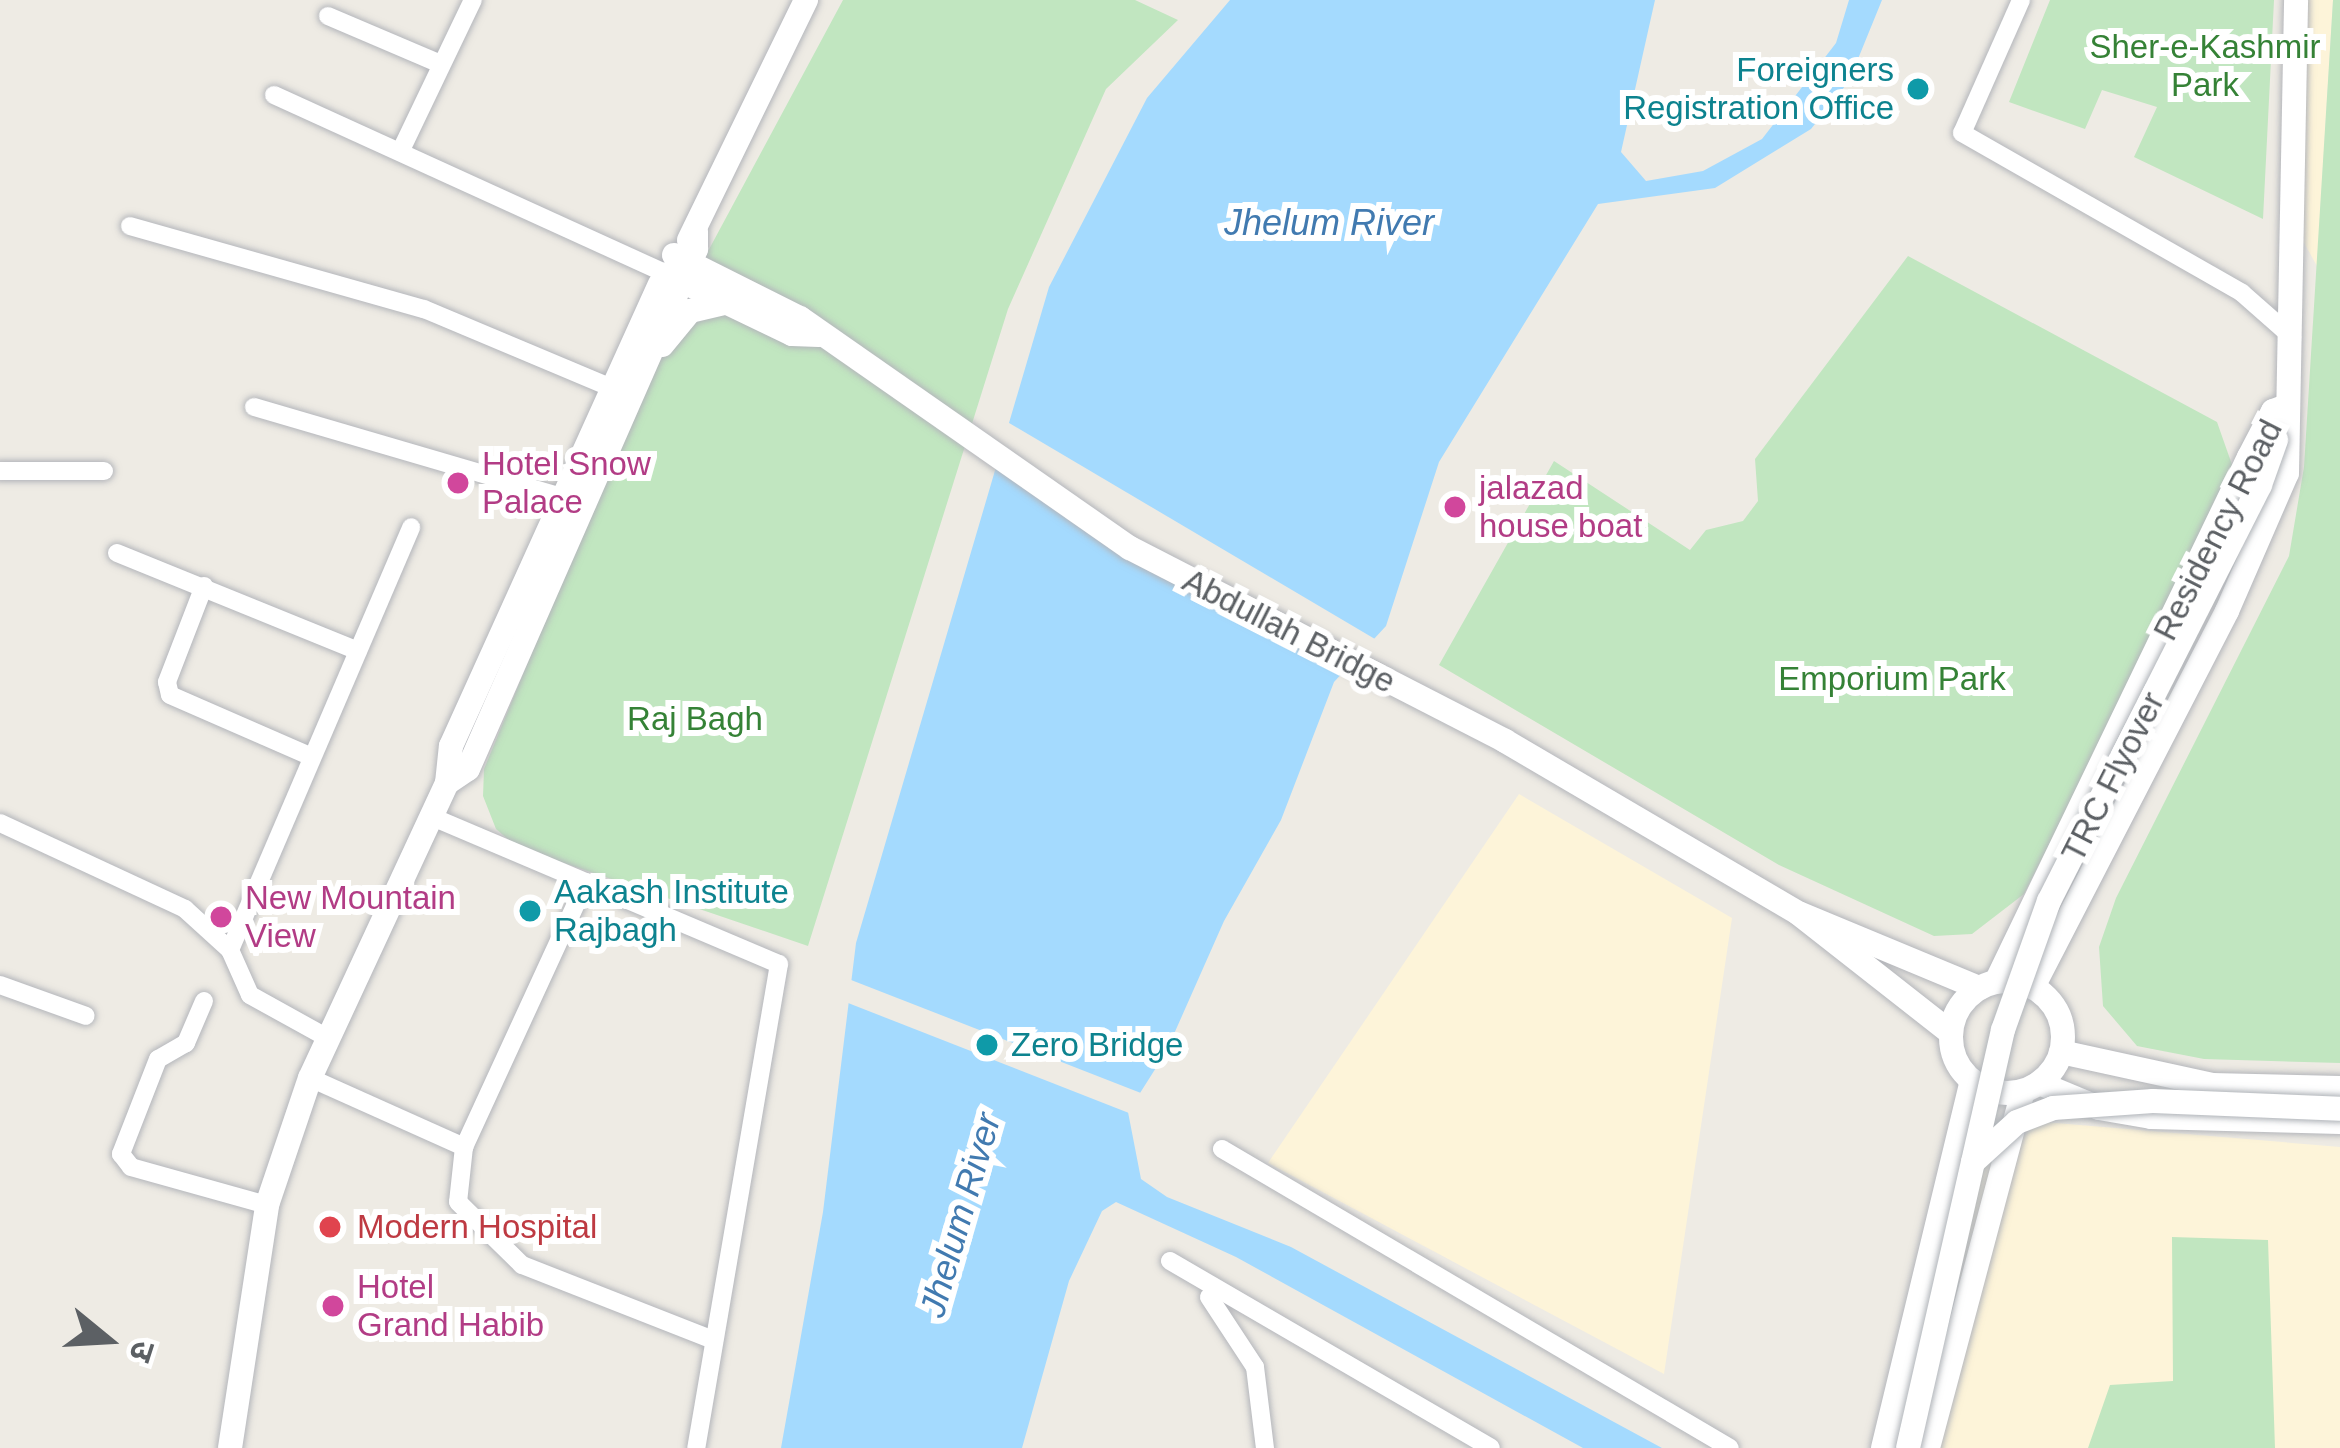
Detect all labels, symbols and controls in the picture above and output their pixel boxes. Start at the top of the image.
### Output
park label: Sher-e-Kashmir Park [2089,27,2321,105]
place label: Foreigners Registration Office [1623,50,1894,128]
marker: Foreigners Registration Office [1905,76,1931,102]
water label: Jhelum River [1224,201,1434,245]
street label: Residency Road [2145,413,2291,647]
place label: Hotel Snow Palace [482,444,651,522]
place label: jalazad house boat [1479,468,1642,546]
marker: Hotel Snow Palace [445,470,471,496]
marker: jalazad house boat [1442,494,1468,520]
street label: Abdullah Bridge [1176,560,1402,702]
park label: Emporium Park [1778,659,2006,699]
street label: TRC Flyover [2053,686,2173,868]
park label: Raj Bagh [627,699,763,739]
place label: Aakash Institute Rajbagh [554,872,789,950]
place label: New Mountain View [245,878,456,956]
marker: Aakash Institute Rajbagh [517,898,543,924]
marker: New Mountain View [208,904,234,930]
place label: Zero Bridge [1011,1025,1183,1065]
marker: Zero Bridge [974,1032,1000,1058]
water label: Jhelum River [910,1108,1010,1322]
place label: Modern Hospital [357,1207,597,1247]
marker: Modern Hospital [314,1211,346,1243]
place label: Hotel Grand Habib [357,1267,544,1345]
north arrow [48,1280,168,1400]
marker: Hotel Grand Habib [320,1293,346,1319]
text: उ [122,1336,163,1366]

